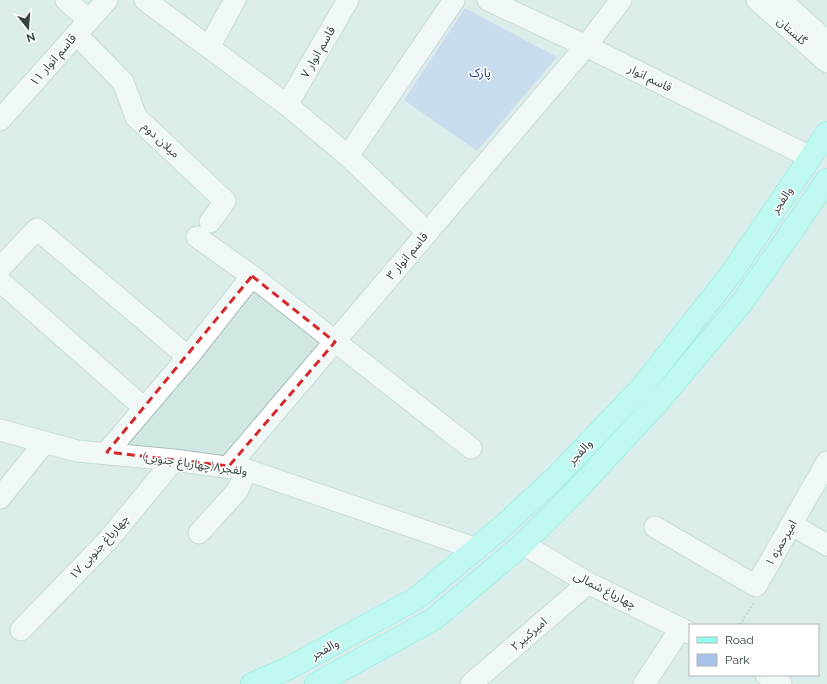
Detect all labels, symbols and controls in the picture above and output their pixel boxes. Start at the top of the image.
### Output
north arrow [8,8,48,48]
street label: گلستان [774,14,810,49]
street label: قاسم انوار ۷ [298,24,340,81]
text: N [25,30,37,45]
street label: قاسم انوار ۱۱ [27,31,81,90]
street label: قاسم انوار [624,61,674,96]
park label: پارک [469,66,491,81]
street label: میلان دوم [138,119,183,162]
street label: والفجر [767,184,796,217]
street label: قاسم انوار ۳ [383,230,432,284]
street label: والفجر [564,436,595,468]
street label: ولفجر۸(چهارباغ جنوبی) [141,450,248,480]
street label: چهارباغ جنوبی ۱۷ [66,512,133,584]
street label: امیرحمزه ۱ [762,517,800,569]
street label: چهارباغ شمالی [570,568,639,614]
street label: امیرکبیر۲ [508,614,550,653]
legend [689,624,819,676]
text: Road [725,633,754,647]
street label: والفجر [308,636,341,663]
text: Park [725,653,750,667]

